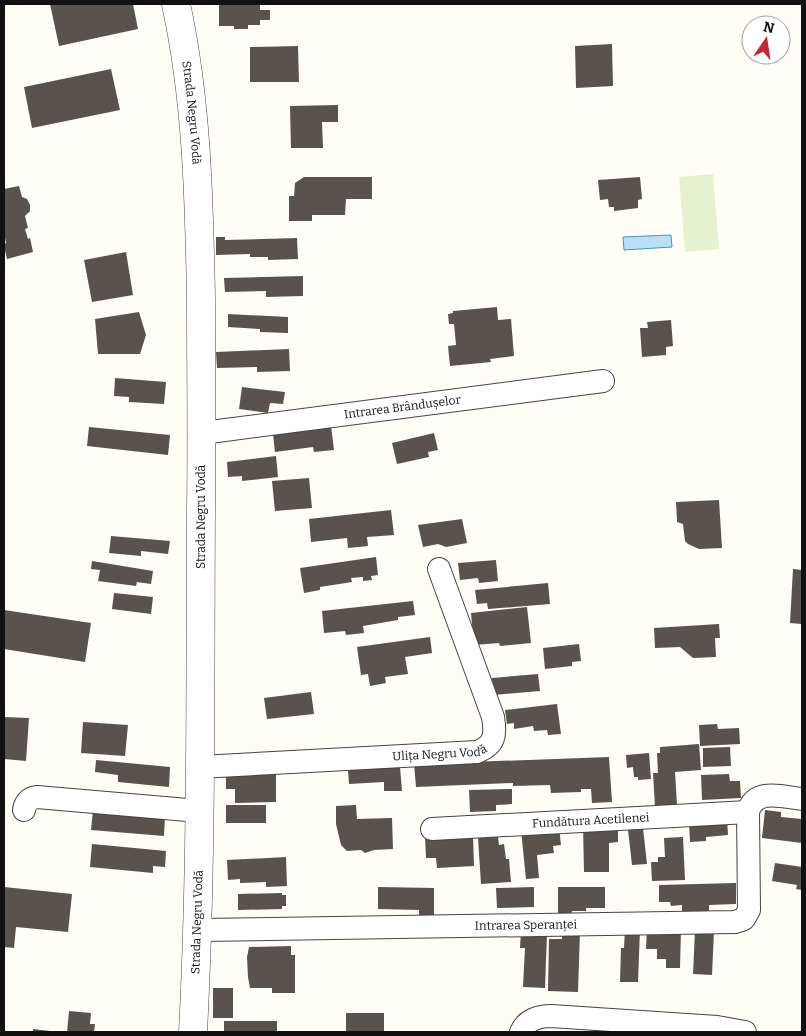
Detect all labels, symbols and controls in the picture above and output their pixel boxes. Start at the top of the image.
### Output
north arrow [741,15,791,65]
text: N [762,18,776,37]
street label: Strada Negru Vodă [179,60,204,166]
street label: Intrarea Brândușelor [343,392,462,422]
street label: Strada Negru Vodă [194,465,208,569]
street label: Ulița Negru Vodă [392,741,490,764]
street label: Fundătura Acetilenei [532,810,650,831]
street label: Strada Negru Vodă [188,869,206,974]
street label: Intrarea Speranței [475,917,578,933]

